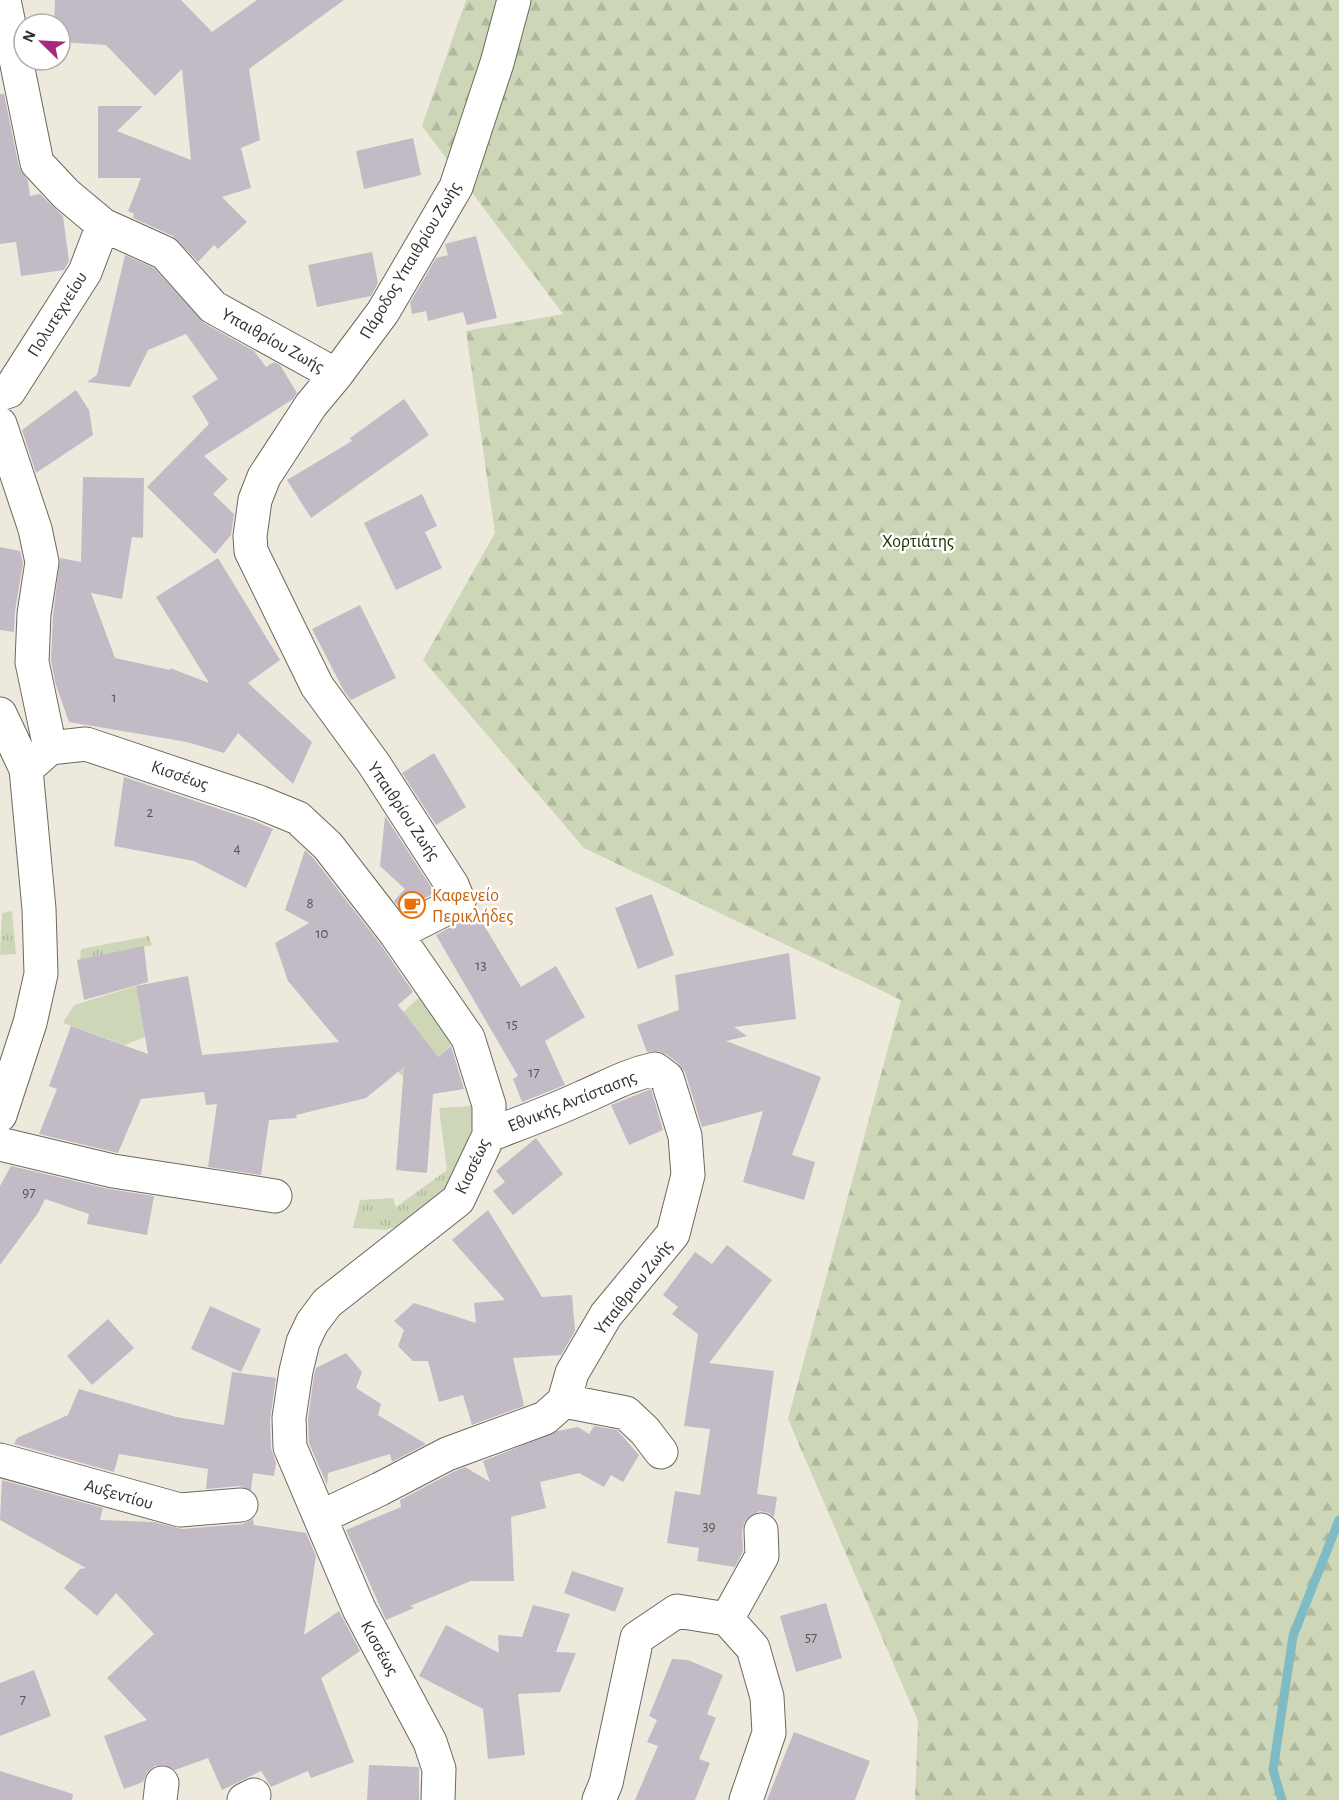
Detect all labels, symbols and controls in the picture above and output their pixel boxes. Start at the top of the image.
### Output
north arrow [12,12,72,72]
text: N [20,28,39,45]
street label: Πάροδος Υπαιθρίου Ζωής [356,178,465,342]
street label: Πολυτεχνείου [24,268,91,360]
street label: Υπαιθρίου Ζωής [218,304,328,377]
park label: Χορτιάτης [882,533,954,551]
house number: 1 [111,690,117,705]
street label: Κισσέως [149,758,211,794]
street label: Υπαιθρίου Ζωής [364,758,444,864]
house number: 2 [147,805,154,820]
house number: 4 [233,841,241,856]
place label: Καφενείο Περικλήδες [432,886,513,926]
cafe icon: Καφενείο Περικλήδες [397,890,427,920]
house number: 8 [306,896,314,911]
house number: 10 [315,926,329,941]
house number: 13 [475,958,487,973]
house number: 15 [506,1017,518,1032]
house number: 17 [528,1065,540,1080]
street label: Εθνικής Αντίστασης [505,1067,639,1136]
street label: Κισσέως [452,1136,494,1197]
house number: 97 [22,1185,36,1200]
street label: Υπαίθριου Ζωής [591,1236,676,1338]
street label: Αυξεντίου [82,1476,155,1513]
house number: 39 [702,1519,716,1534]
street label: Κισσέως [357,1618,401,1679]
house number: 57 [805,1630,817,1645]
house number: 7 [20,1692,26,1707]

